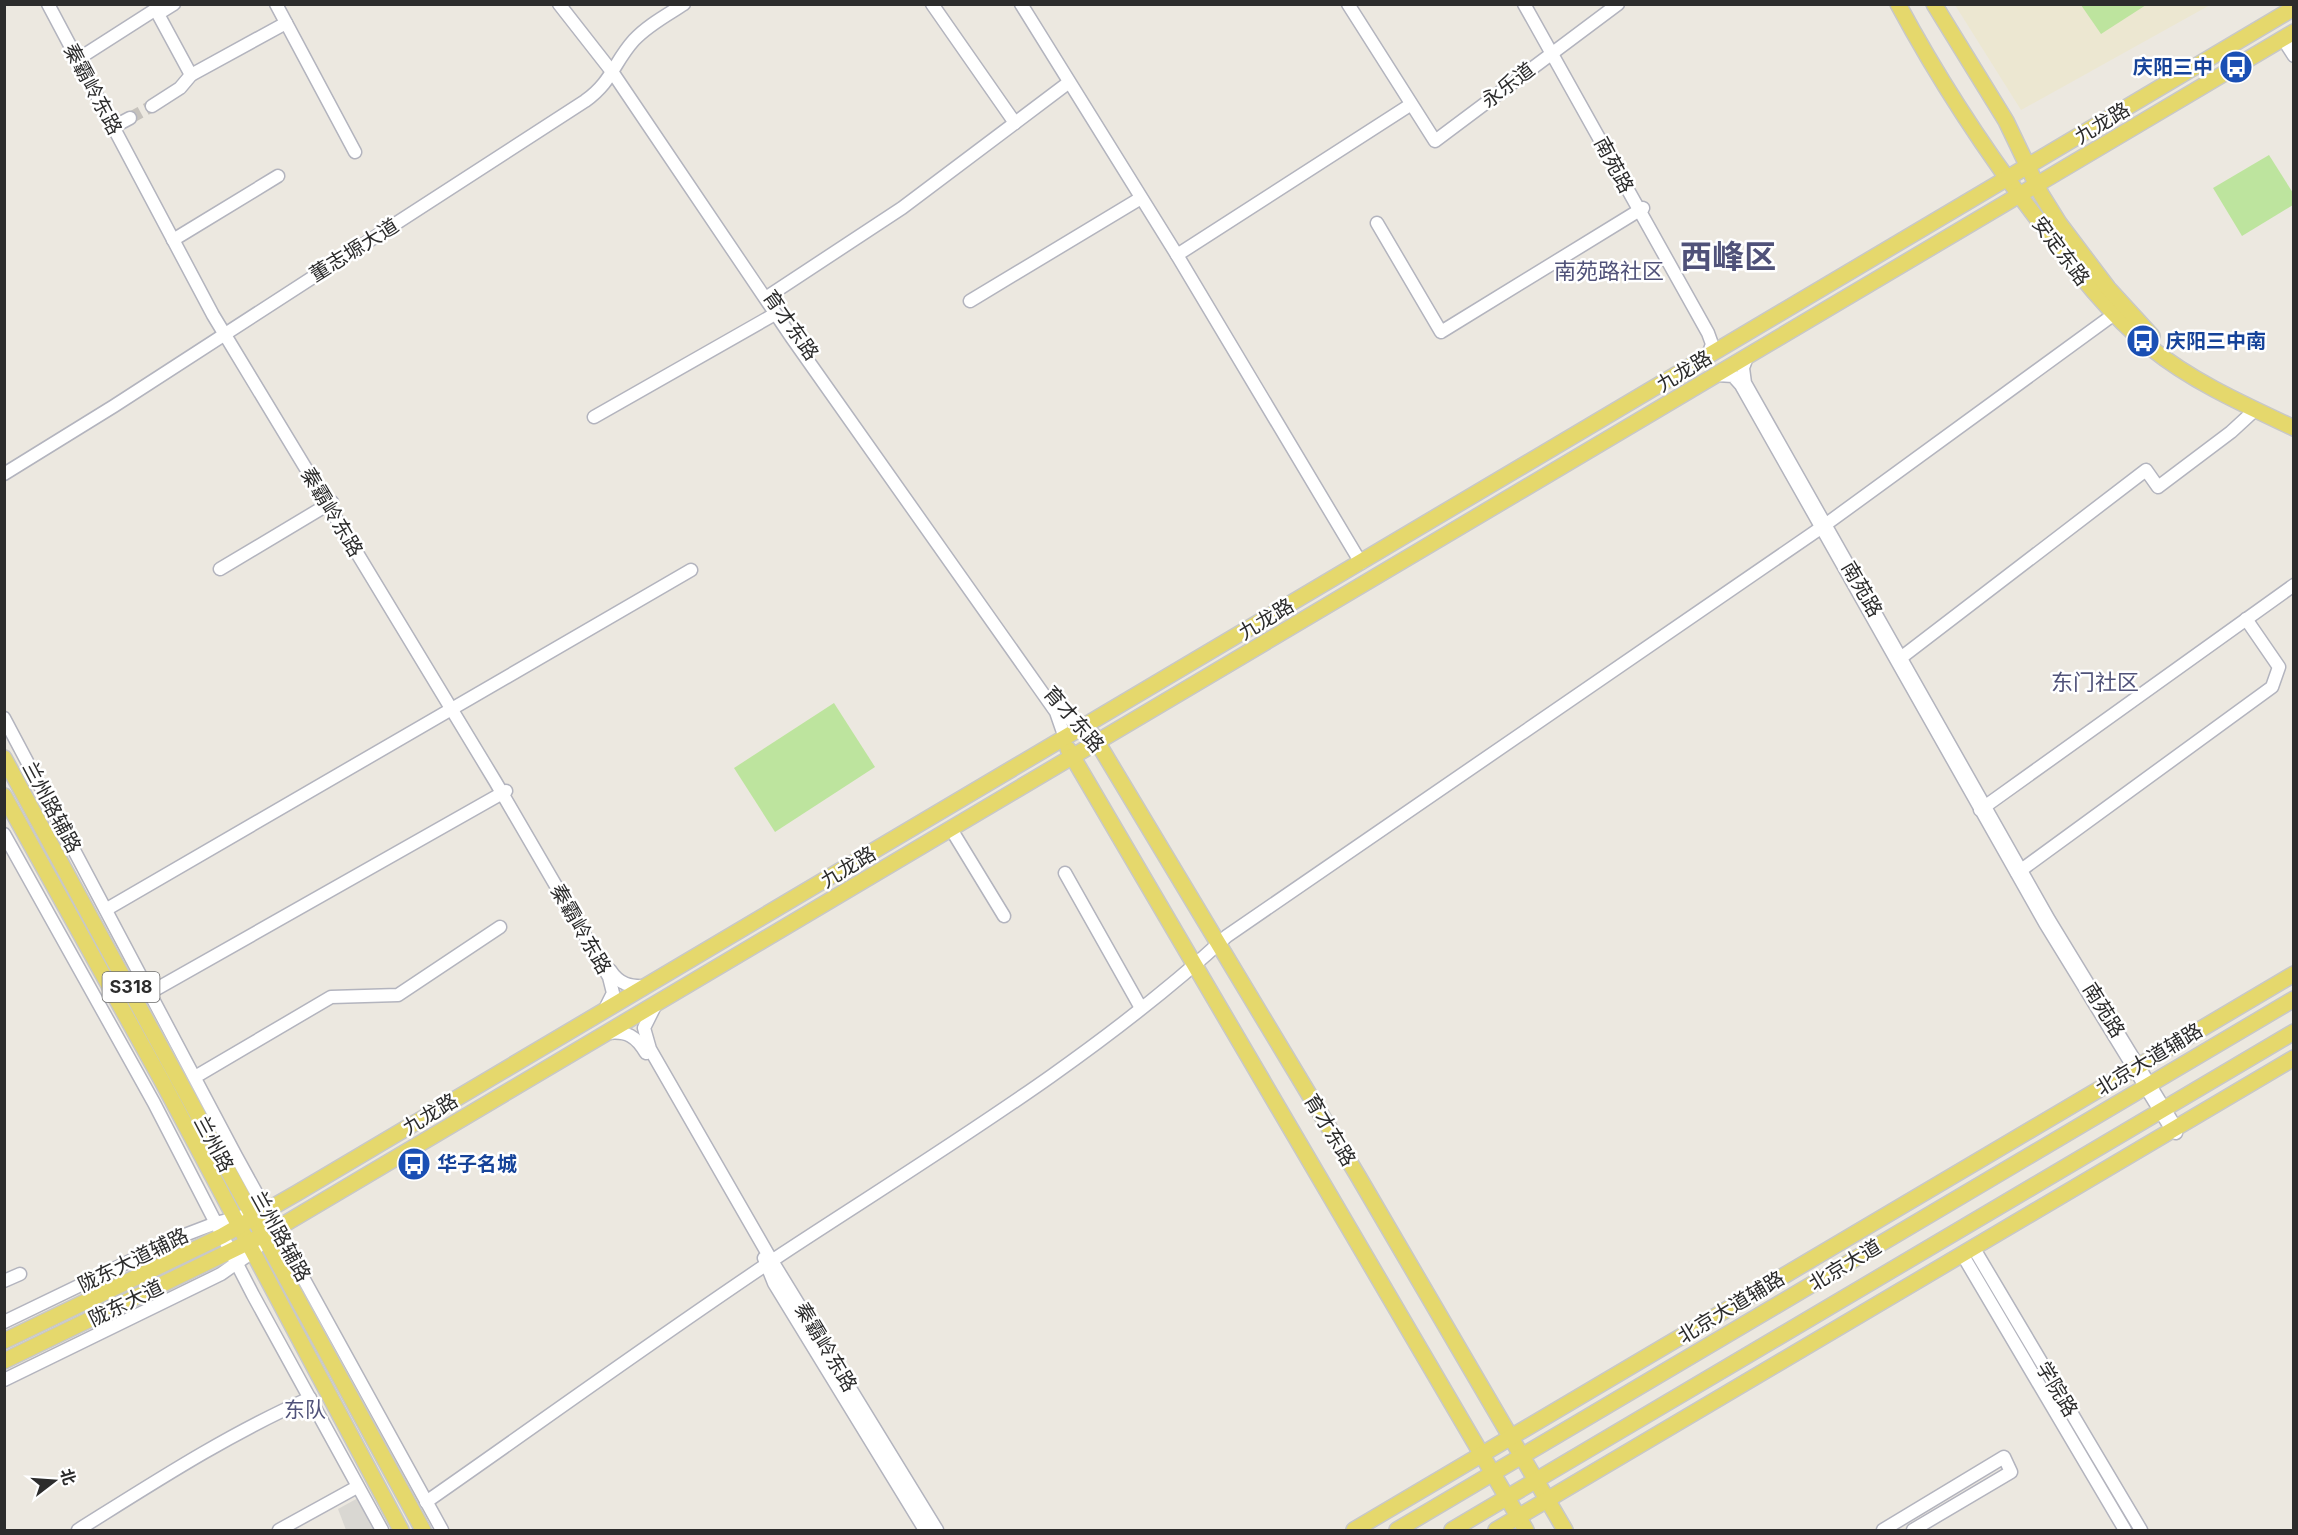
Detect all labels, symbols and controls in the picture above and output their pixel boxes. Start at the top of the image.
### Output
street label: 秦霸岭东路 [59,39,127,139]
bus stop icon: 庆阳三中 [2218,49,2254,85]
place label: 庆阳三中 [2133,55,2213,79]
street label: 永乐道 [1477,57,1539,113]
street label: 九龙路 [2070,97,2134,149]
street label: 南苑路 [1589,133,1639,197]
street label: 安定东路 [2027,212,2095,290]
street label: 董志塬大道 [305,213,403,287]
district label: 西峰区 [1680,237,1776,276]
district label: 南苑路社区 [1554,258,1664,284]
street label: 育才东路 [758,285,824,365]
bus stop icon: 庆阳三中南 [2125,323,2161,359]
place label: 庆阳三中南 [2166,329,2266,353]
street label: 九龙路 [1652,345,1716,397]
street label: 秦霸岭东路 [296,463,368,561]
street label: 南苑路 [1837,557,1887,621]
street label: 九龙路 [1234,593,1298,645]
district label: 东门社区 [2051,669,2139,695]
street label: 育才东路 [1039,681,1109,757]
street label: 兰州路辅路 [18,757,86,857]
street label: 九龙路 [816,841,880,893]
street label: 秦霸岭东路 [546,880,616,978]
road number: S318 [102,972,160,1002]
street label: 南苑路 [2078,978,2130,1042]
street label: 北京大道辅路 [2091,1018,2207,1100]
street label: 九龙路 [398,1088,462,1140]
street label: 育才东路 [1299,1090,1361,1170]
street label: 兰州路 [189,1112,239,1176]
bus stop icon: 华子名城 [396,1146,432,1182]
place label: 华子名城 [437,1152,517,1176]
street label: 兰州路辅路 [246,1186,316,1286]
street label: 陇东大道辅路 [74,1223,192,1297]
street label: 北京大道 [1805,1234,1885,1296]
street label: 北京大道辅路 [1673,1266,1789,1348]
street label: 陇东大道 [85,1275,167,1331]
street label: 秦霸岭东路 [790,1298,862,1396]
street label: 学院路 [2031,1357,2083,1421]
district label: 东队 [284,1397,326,1422]
north arrow [24,1451,84,1511]
text: 北 [56,1466,80,1487]

